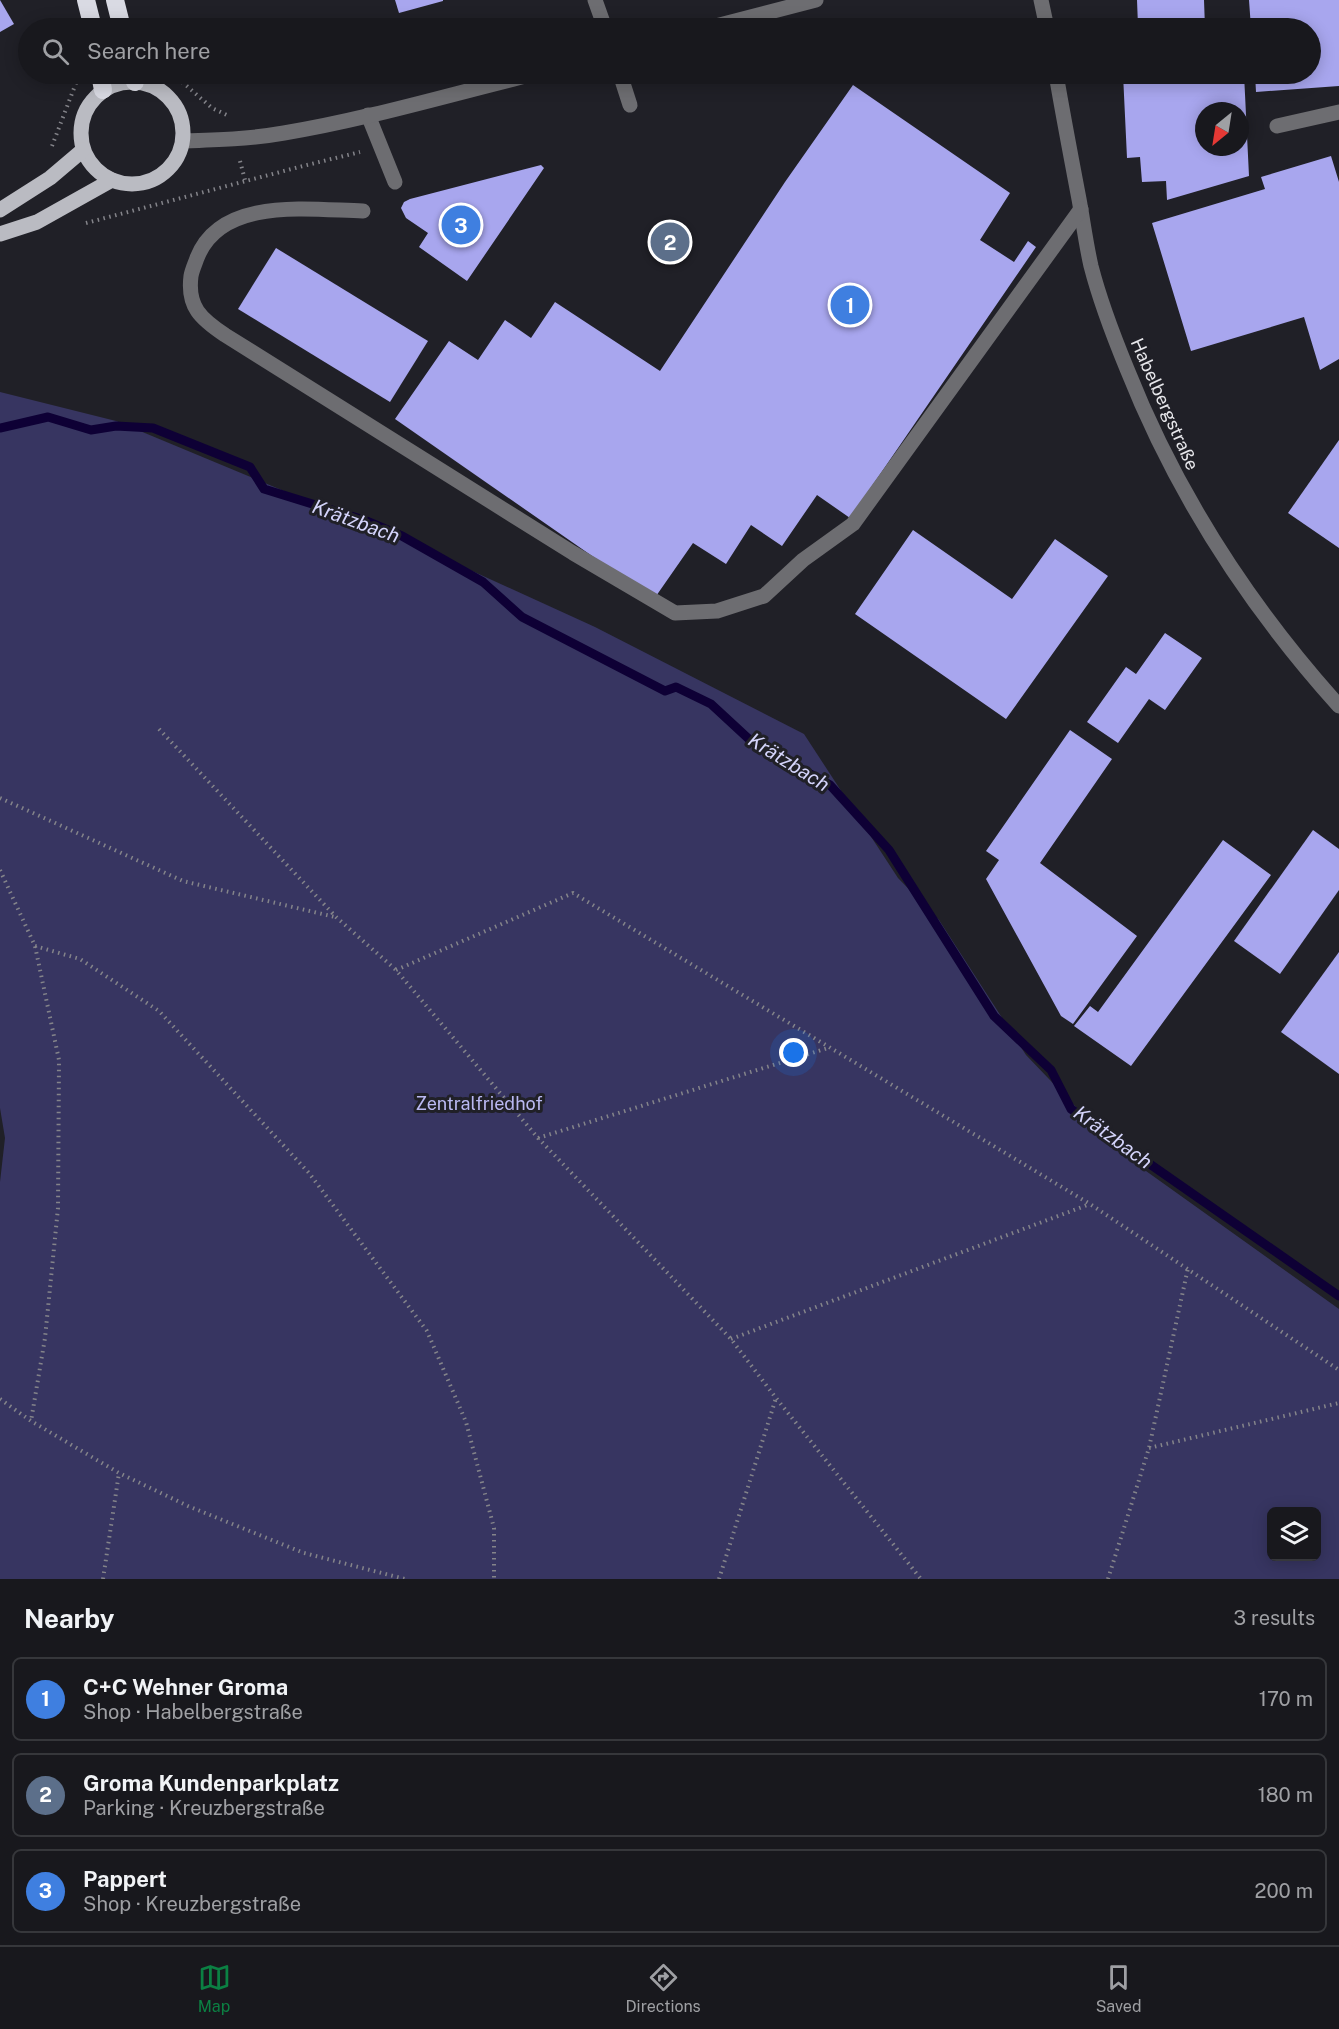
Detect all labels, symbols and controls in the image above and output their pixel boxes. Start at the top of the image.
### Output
search box [18,18,1321,84]
icon: search [39,35,72,68]
text: Search here [87,38,211,64]
north arrow [1195,102,1249,156]
pin: 3 [442,202,480,248]
pin: 2 [650,220,690,264]
pin: 1 [830,282,870,328]
street label: Habelbergstraße [1127,335,1203,473]
water label: Krätzbach [309,494,403,548]
water label: Krätzbach [744,728,834,796]
your location [779,1038,808,1067]
park label: Zentralfriedhof [415,1093,543,1114]
water label: Krätzbach [1069,1100,1157,1174]
map controls [1267,1507,1321,1561]
button: layers [1267,1507,1321,1561]
text: Nearby [24,1603,114,1634]
text: 3 results [1234,1606,1315,1630]
text: C+C Wehner Groma [83,1674,288,1700]
text: 1 [41,1687,50,1711]
text: 170 m [1259,1687,1313,1711]
text: Shop · Habelbergstraße [83,1700,303,1724]
text: Groma Kundenparkplatz [83,1770,339,1796]
text: 2 [39,1783,52,1807]
text: 180 m [1258,1783,1313,1807]
text: Parking · Kreuzbergstraße [83,1796,325,1820]
text: Pappert [83,1866,167,1892]
text: 3 [39,1879,52,1903]
text: 200 m [1255,1879,1313,1903]
text: Shop · Kreuzbergstraße [83,1892,301,1916]
tab: Map [198,1961,231,2016]
tab: Directions [626,1961,701,2016]
tab: Saved [1096,1961,1141,2016]

